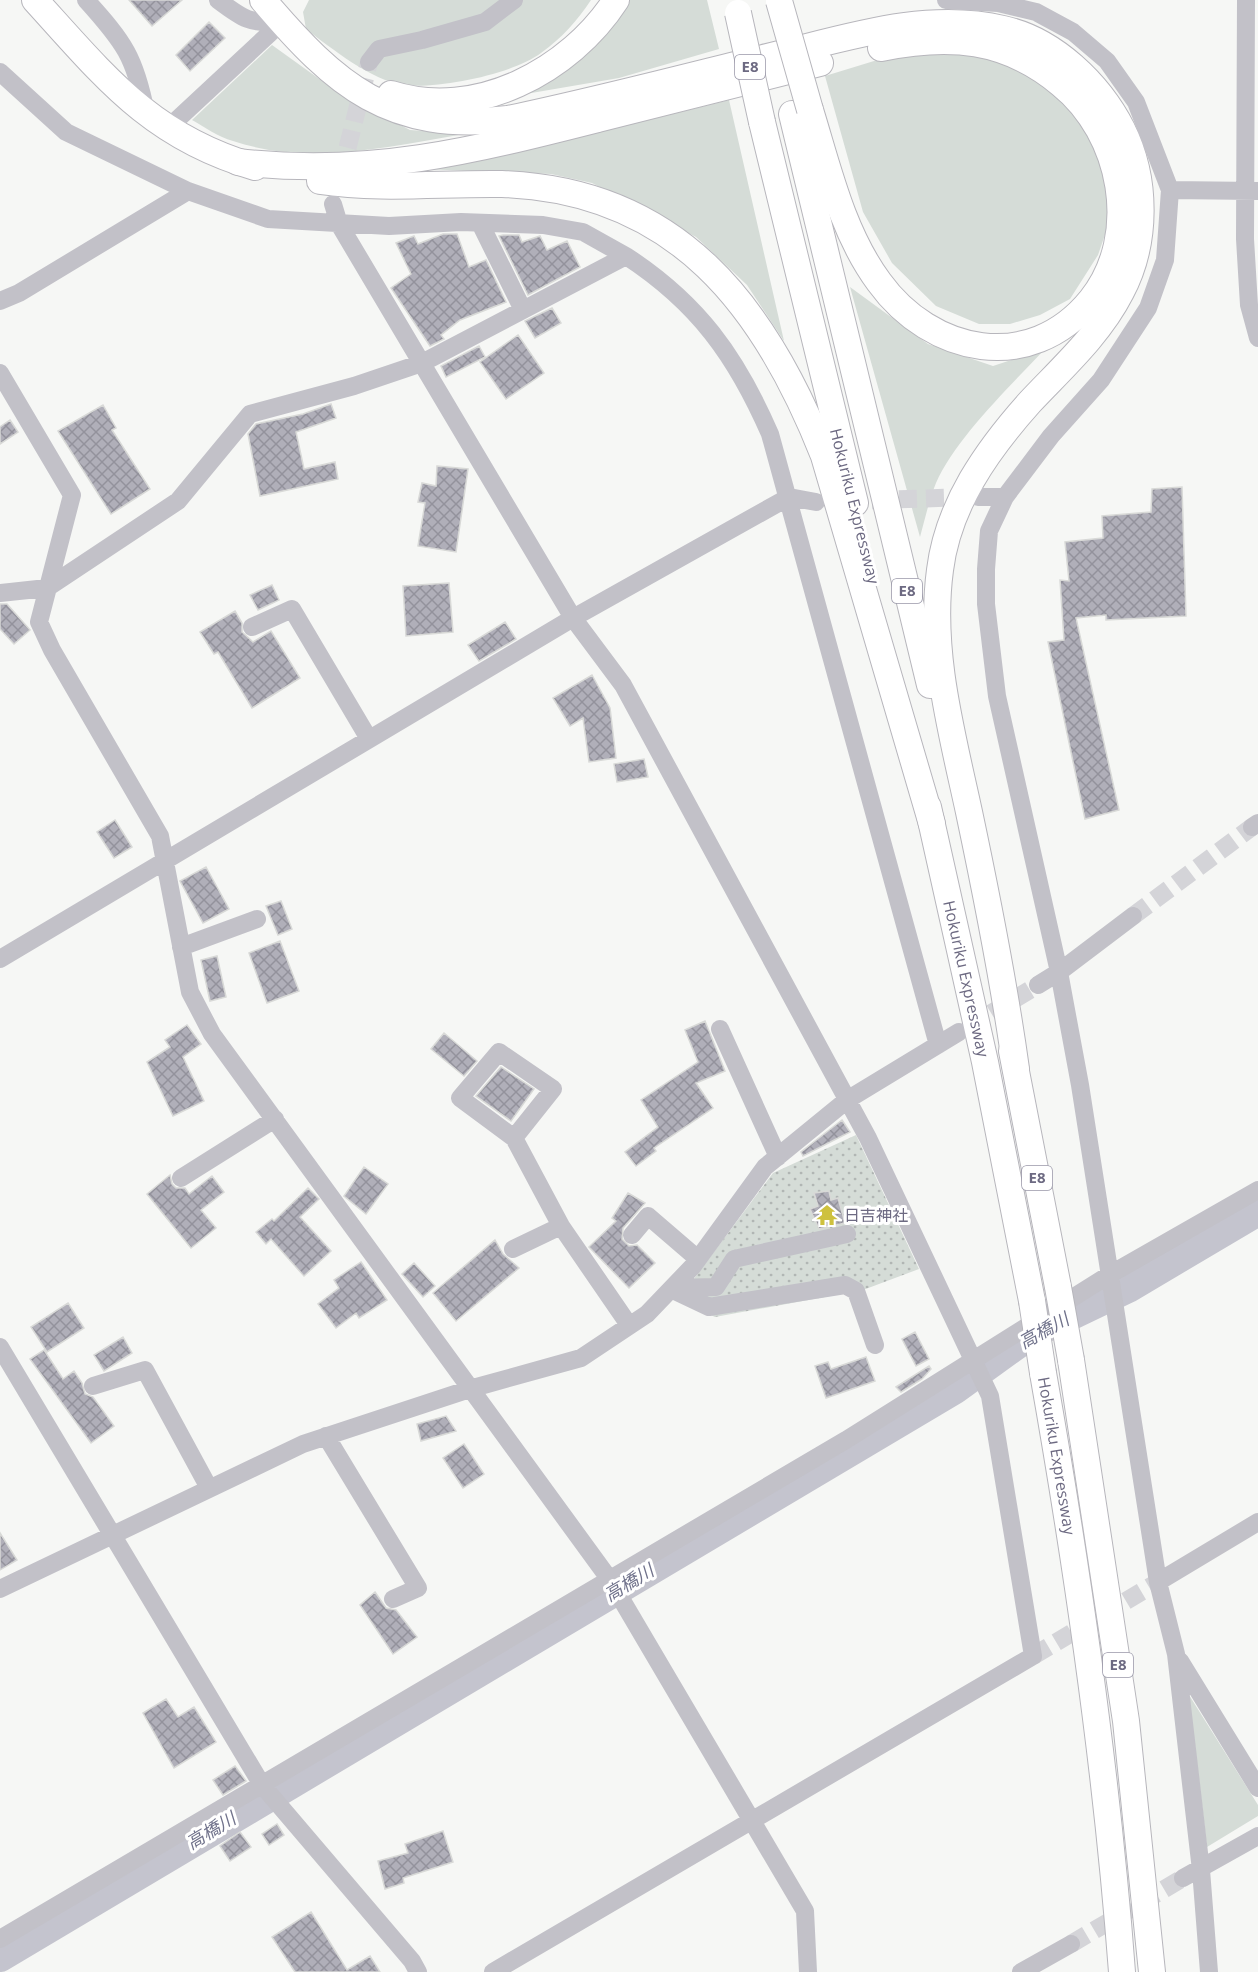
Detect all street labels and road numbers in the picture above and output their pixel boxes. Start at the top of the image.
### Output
road number: E8 [735,55,765,79]
street label: Hokuriku Expressway [825,426,885,587]
road number: E8 [892,579,922,603]
street label: Hokuriku Expressway [938,898,995,1060]
road number: E8 [1022,1166,1052,1190]
street label: Hokuriku Expressway [1033,1375,1081,1537]
road number: E8 [1103,1653,1133,1677]

